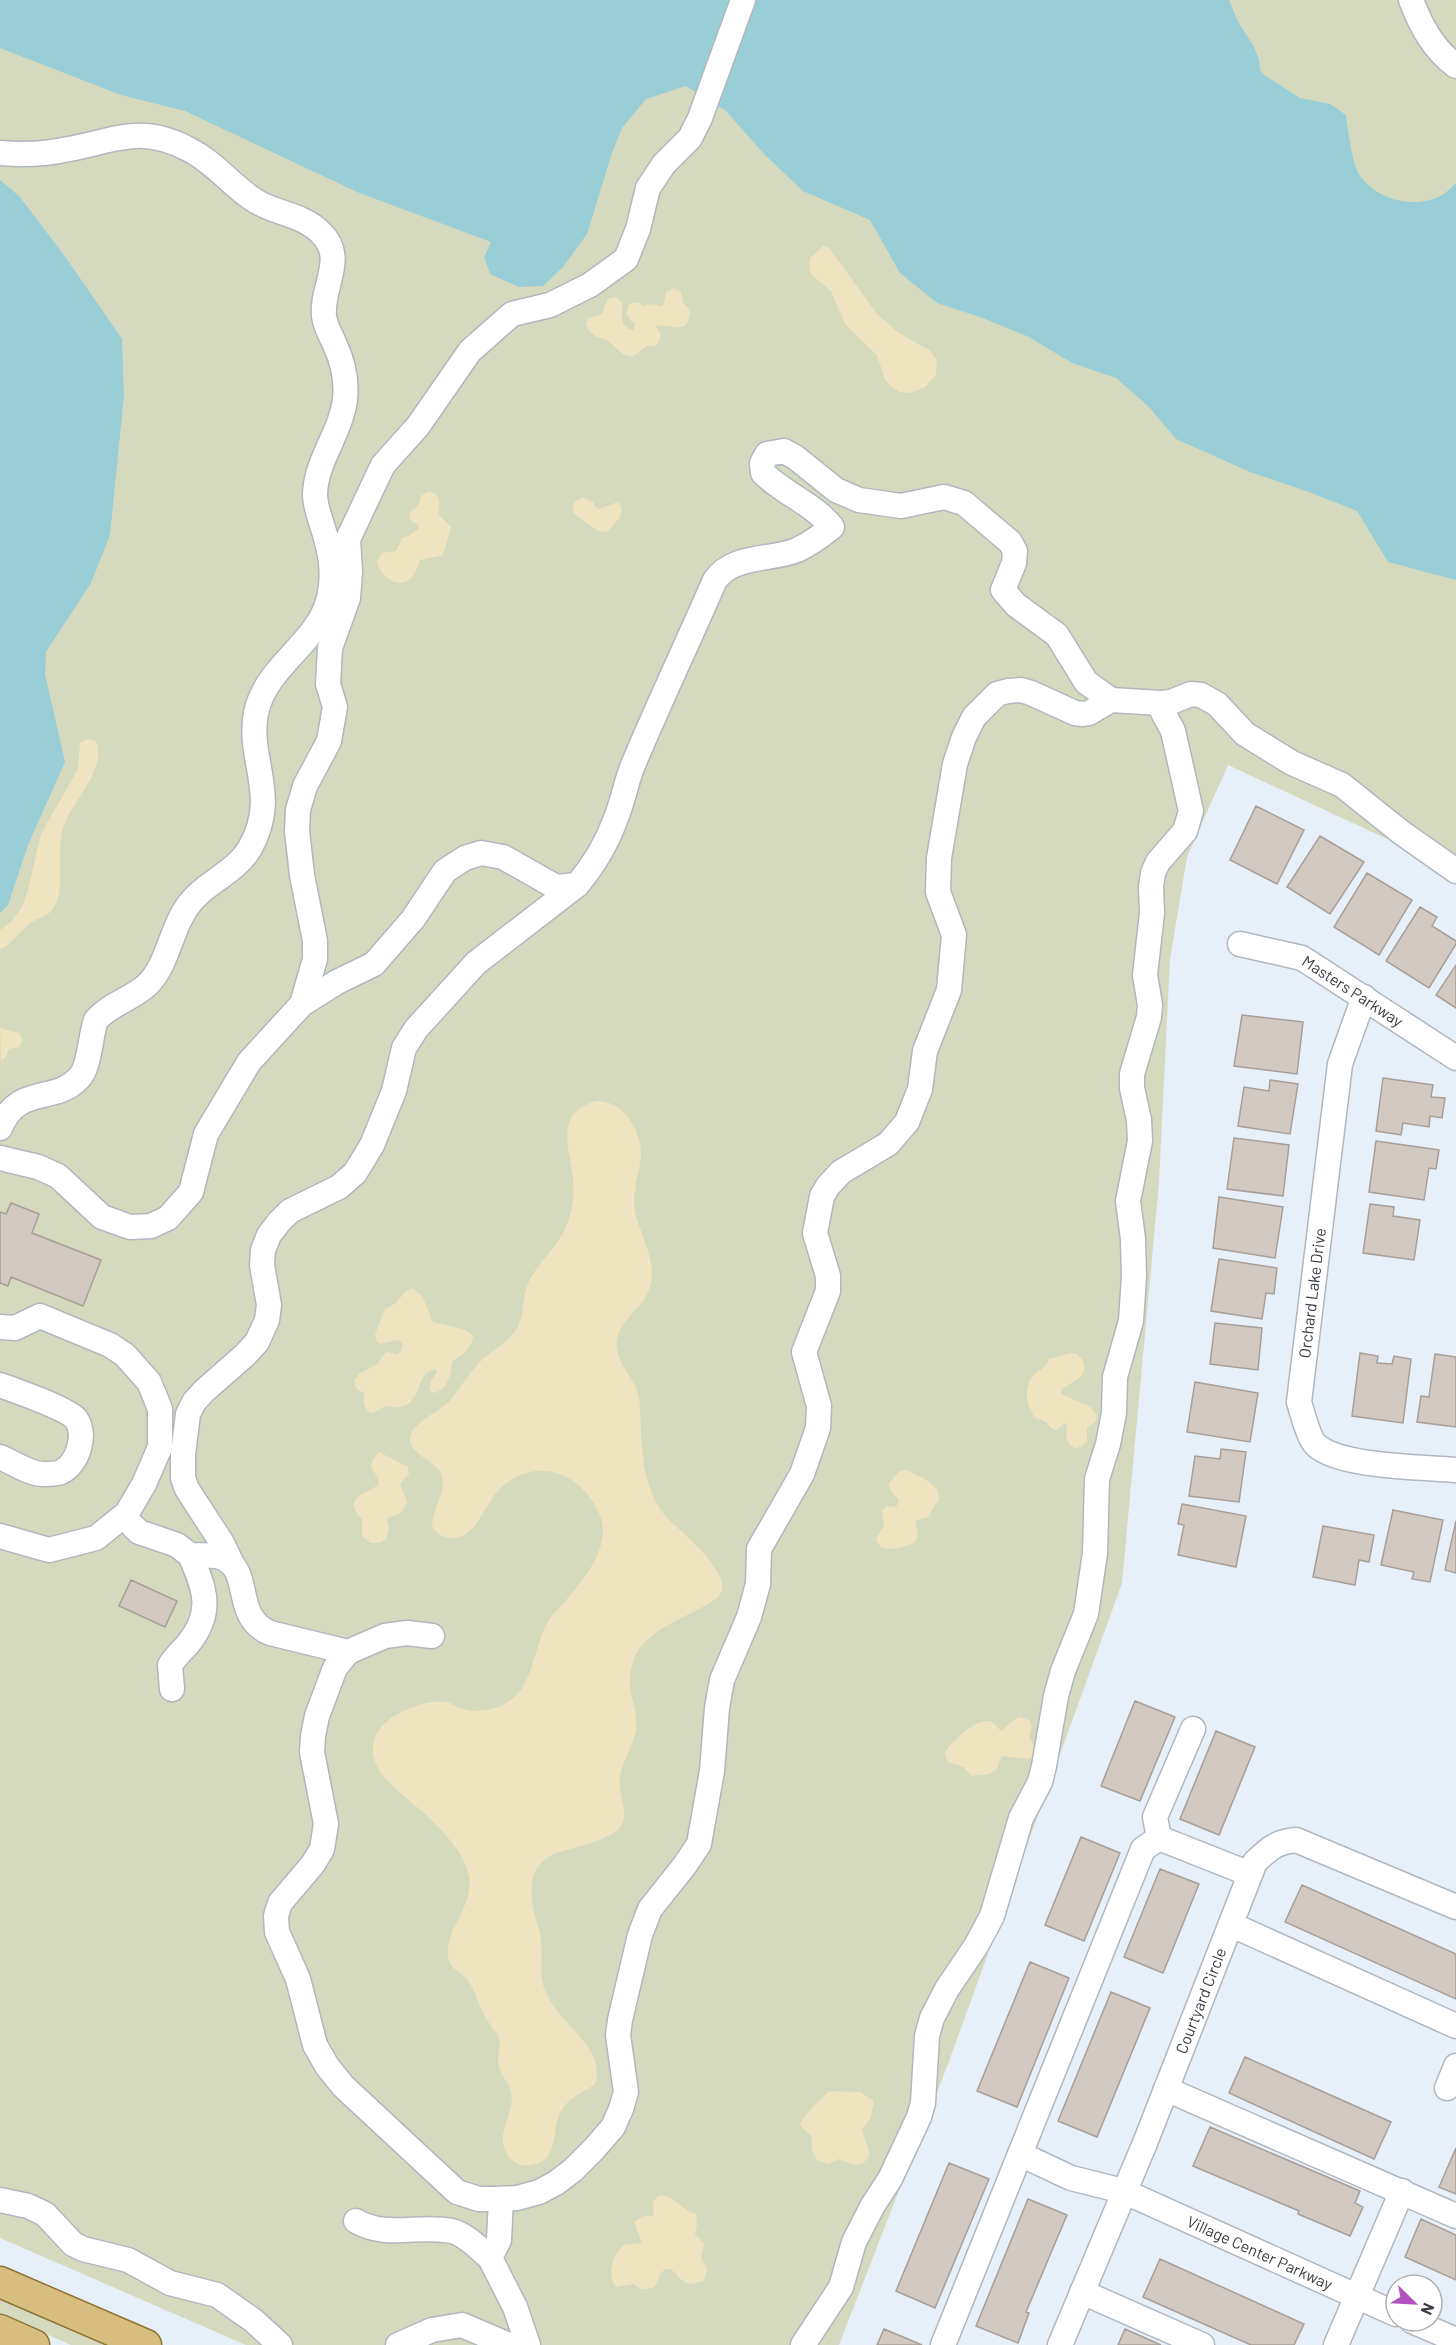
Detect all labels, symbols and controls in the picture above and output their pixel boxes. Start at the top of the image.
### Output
street label: Masters Parkway [1299,951,1407,1031]
street label: Orchard Lake Drive [1294,1227,1329,1359]
street label: Courtyard Circle [1171,1945,1230,2056]
street label: Village Center Parkway [1184,2211,1336,2293]
north arrow [1384,2273,1444,2333]
text: N [1417,2301,1439,2318]

